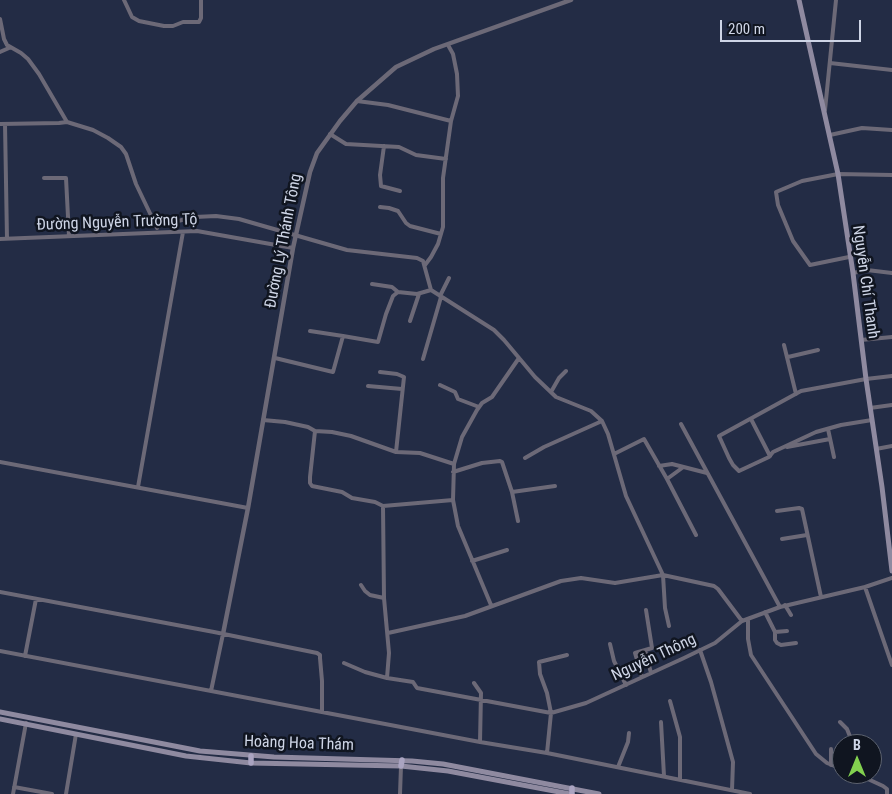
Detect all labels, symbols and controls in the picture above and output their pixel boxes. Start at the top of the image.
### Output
scale bar [722,10,863,42]
text: 200 m [728,20,765,38]
street label: Đường Lý Thánh Tông [262,172,306,310]
street label: Đường Nguyễn Trường Tộ [36,211,198,235]
street label: Nguyễn Chí Thanh [848,224,882,340]
street label: Nguyễn Thông [609,630,699,686]
street label: Hoàng Hoa Thám [244,732,354,756]
north arrow [832,734,882,784]
text: B [853,737,861,753]

